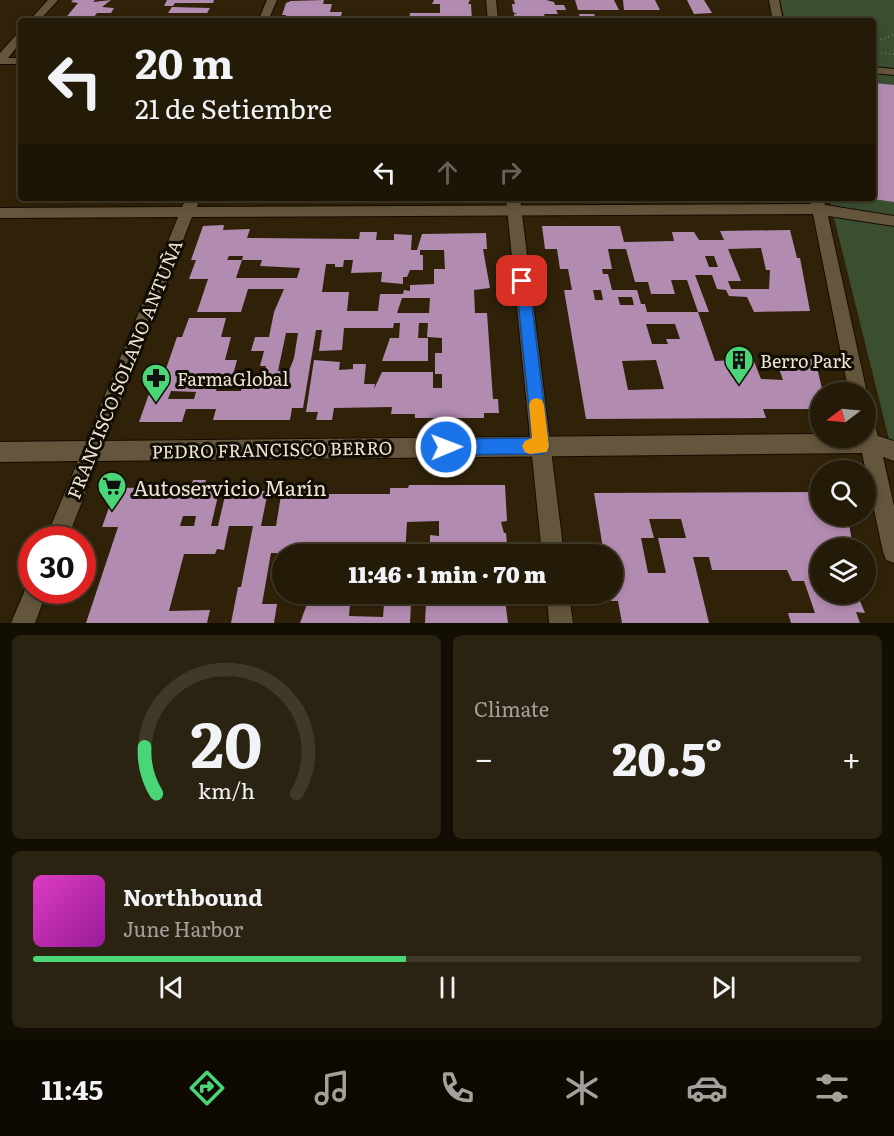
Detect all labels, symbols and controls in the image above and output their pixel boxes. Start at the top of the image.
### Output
text: 20 m [135,30,234,92]
icon: left [36,42,114,120]
text: 21 de Setiembre [135,87,332,127]
icon: left [368,156,401,189]
icon: ahead [431,156,464,189]
icon: right [494,156,527,189]
street label: FRANCISCO SOLANO ANTUÑA [60,235,188,503]
pin [496,255,547,306]
icon: arrive [505,264,538,297]
building icon: Berro Park [723,344,755,386]
place label: Berro Park [760,347,853,374]
pharmacy icon: FarmaGlobal [140,362,172,404]
place label: FarmaGlobal [177,365,289,392]
north arrow [810,382,876,448]
map controls [810,382,876,604]
position arrow [414,415,478,479]
street label: PEDRO FRANCISCO BERRO [151,433,393,465]
button: search [810,460,876,526]
supermarket icon: Autoservicio Marín [96,470,128,512]
place label: Autoservicio Marín [133,471,327,502]
speed limit sign: 30 [18,526,96,604]
button: layers [810,538,876,604]
text: 11:46 · 1 min · 70 m [349,557,546,590]
text: Climate [474,693,549,723]
text: 20 [191,695,262,787]
text: 20.5° [612,723,723,790]
text: − [474,732,493,781]
text: + [842,732,861,781]
text: km/h [198,774,255,806]
text: Northbound [123,880,263,913]
text: June Harbor [123,913,243,943]
icon: previous [155,971,188,1004]
icon: pause [431,971,464,1004]
icon: next [707,971,740,1004]
icon: directions [186,1067,228,1109]
icon: music [311,1067,353,1109]
icon: phone [436,1067,478,1109]
icon: climate [561,1067,603,1109]
icon: car [686,1067,728,1109]
icon: filters [811,1067,853,1109]
text: 11:45 [41,1068,103,1108]

